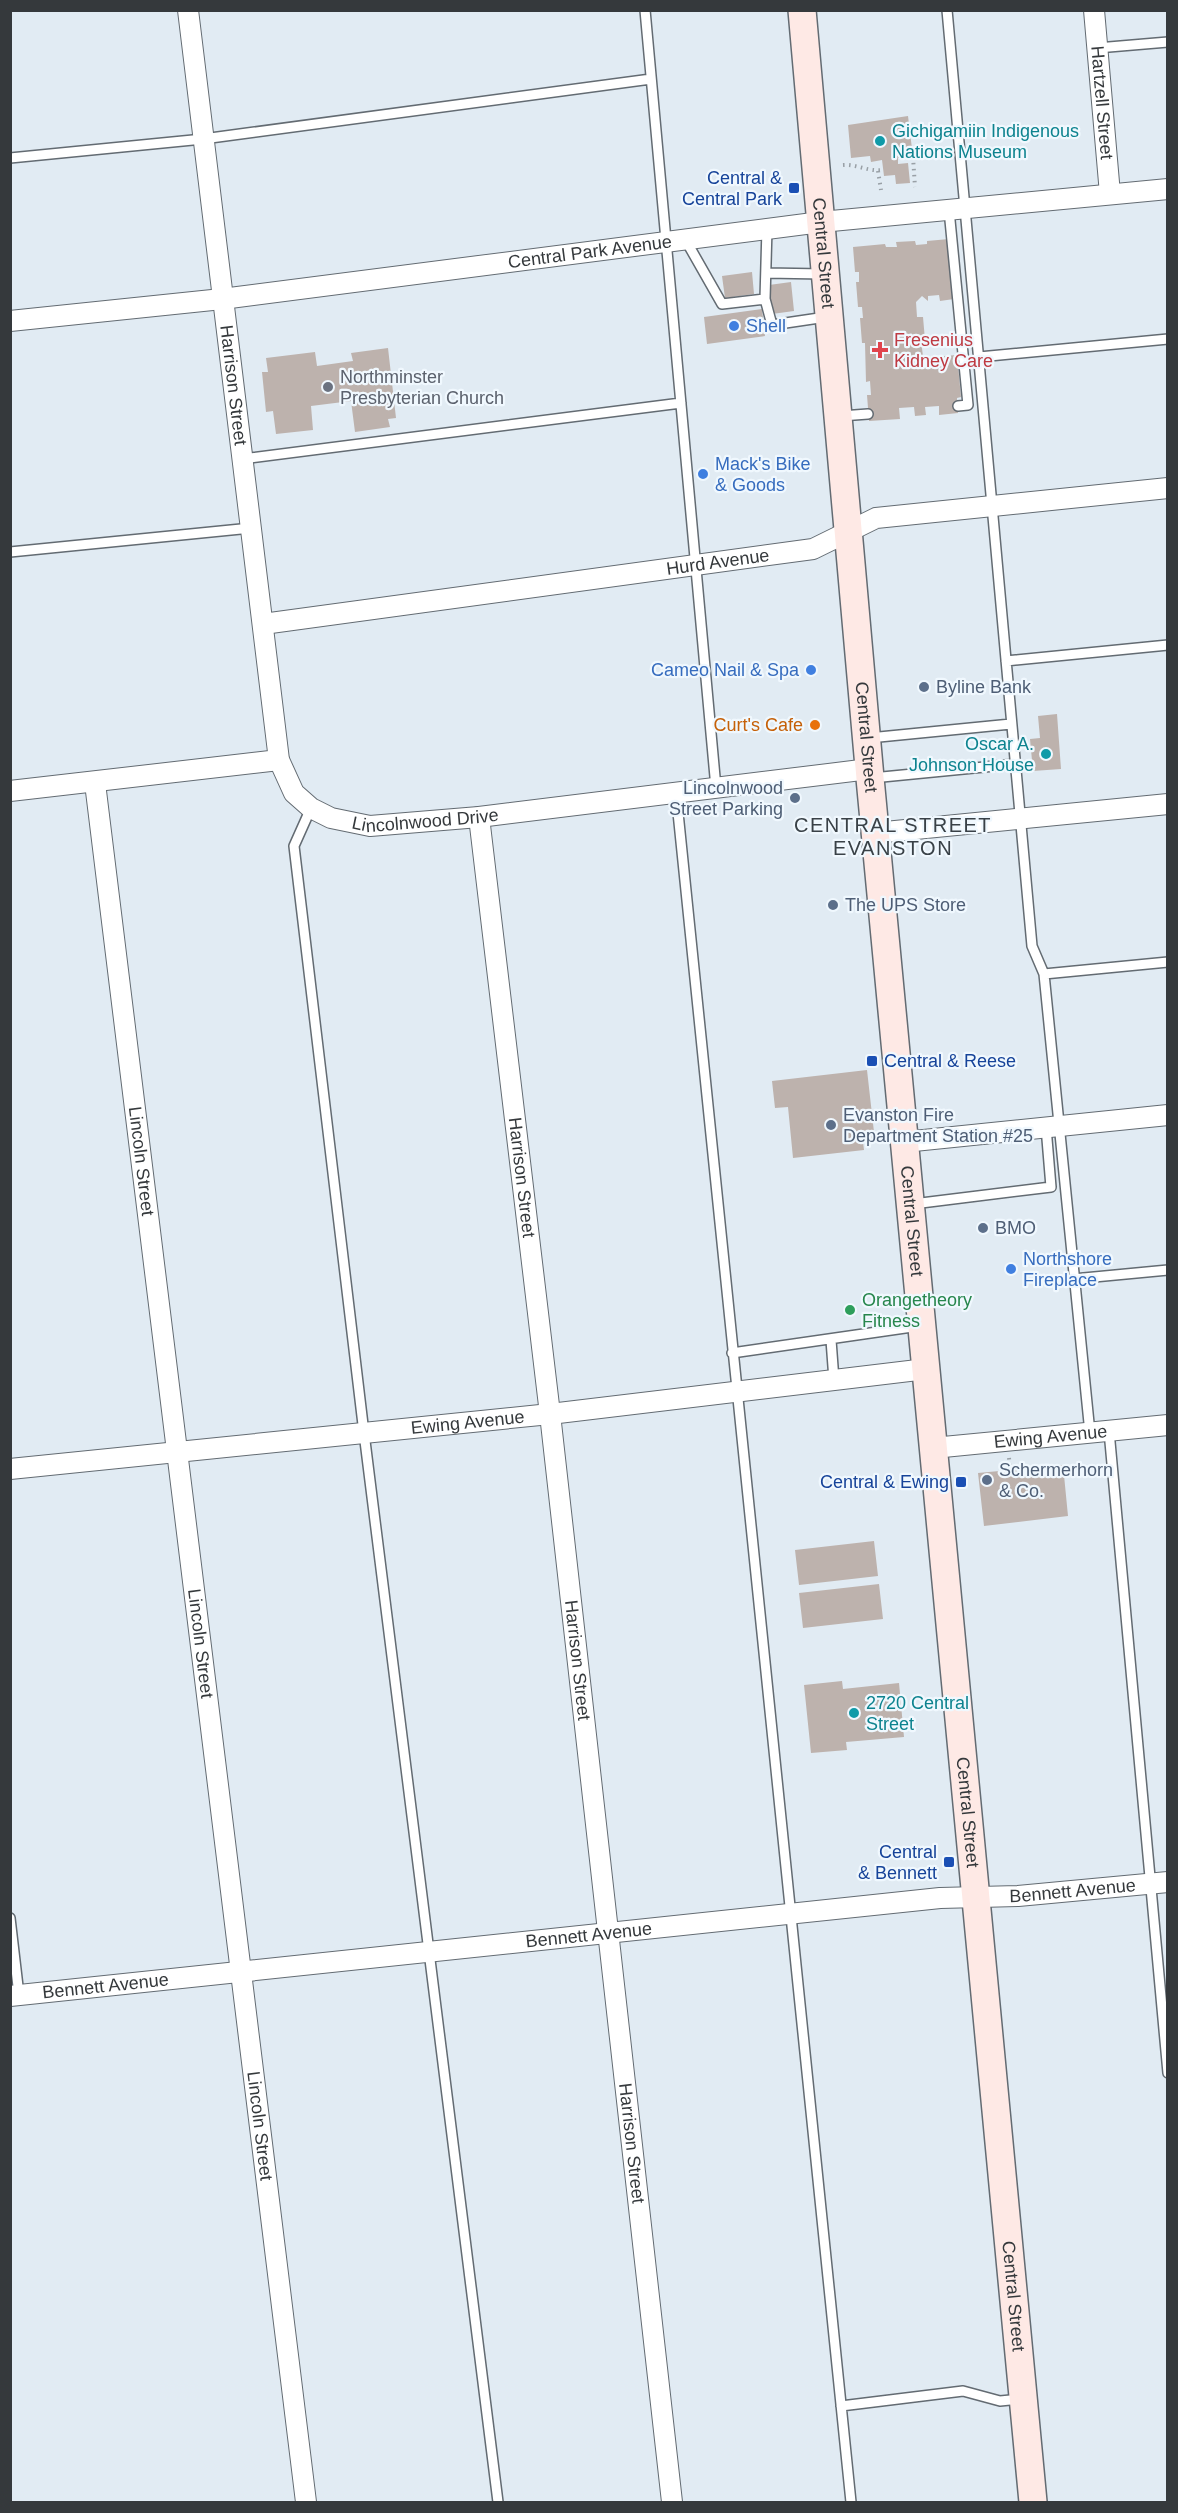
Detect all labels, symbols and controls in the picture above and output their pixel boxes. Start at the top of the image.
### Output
street label: Hartzell Street [1087,45,1117,160]
place label: Gichigamiin Indigenous Nations Museum [892,121,1079,162]
marker: Gichigamiin Indigenous Nations Museum [873,134,887,148]
place label: Central & Central Park [682,168,783,209]
marker: Central & Central Park [787,181,801,195]
street label: Central Street [809,197,838,309]
street label: Central Park Avenue [507,231,673,272]
place label: Shell [746,316,786,336]
marker: Shell [727,319,741,333]
street label: Harrison Street [216,324,251,447]
place label: Fresenius Kidney Care [894,330,993,371]
marker: Fresenius Kidney Care [871,341,889,359]
place label: Northminster Presbyterian Church [340,367,504,408]
marker: Northminster Presbyterian Church [321,380,335,394]
place label: Mack's Bike & Goods [715,454,810,495]
marker: Mack's Bike & Goods [696,467,710,481]
street label: Hurd Avenue [665,545,771,579]
place label: Cameo Nail & Spa [651,660,800,680]
marker: Cameo Nail & Spa [804,663,818,677]
place label: Byline Bank [936,677,1032,697]
marker: Byline Bank [917,680,931,694]
street label: Central Street [852,681,881,793]
place label: Curt's Cafe [714,715,803,735]
marker: Curt's Cafe [808,718,822,732]
place label: Oscar A. Johnson House [909,734,1034,775]
marker: Oscar A. Johnson House [1039,747,1053,761]
place label: Lincolnwood Street Parking [669,778,783,819]
marker: Lincolnwood Street Parking [788,791,802,805]
street label: Lincolnwood Drive [350,805,500,836]
district label: CENTRAL STREET EVANSTON [794,814,992,859]
place label: The UPS Store [845,895,966,915]
marker: The UPS Store [826,898,840,912]
place label: Central & Reese [884,1051,1016,1071]
marker: Central & Reese [865,1054,879,1068]
street label: Lincoln Street [125,1105,158,1217]
place label: Evanston Fire Department Station #25 [843,1105,1033,1146]
street label: Harrison Street [505,1116,539,1239]
marker: Evanston Fire Department Station #25 [824,1118,838,1132]
street label: Central Street [897,1165,927,1277]
place label: BMO [995,1218,1036,1238]
marker: BMO [976,1221,990,1235]
place label: Northshore Fireplace [1023,1249,1112,1290]
marker: Northshore Fireplace [1004,1262,1018,1276]
place label: Orangetheory Fitness [862,1290,972,1331]
marker: Orangetheory Fitness [843,1303,857,1317]
street label: Ewing Avenue [410,1407,525,1438]
street label: Ewing Avenue [993,1421,1108,1452]
place label: Schermerhorn & Co. [999,1460,1113,1501]
place label: Central & Ewing [820,1472,949,1492]
marker: Schermerhorn & Co. [980,1473,994,1487]
marker: Central & Ewing [954,1475,968,1489]
street label: Lincoln Street [184,1588,217,1699]
street label: Harrison Street [561,1599,594,1722]
place label: 2720 Central Street [866,1693,969,1734]
marker: 2720 Central Street [847,1706,861,1720]
street label: Central Street [953,1756,983,1869]
place label: Central & Bennett [858,1842,937,1883]
marker: Central & Bennett [942,1855,956,1869]
street label: Bennett Avenue [1009,1875,1137,1906]
street label: Bennett Avenue [525,1918,653,1952]
street label: Bennett Avenue [41,1969,170,2003]
street label: Lincoln Street [243,2070,276,2182]
street label: Harrison Street [615,2082,648,2205]
street label: Central Street [998,2240,1029,2352]

